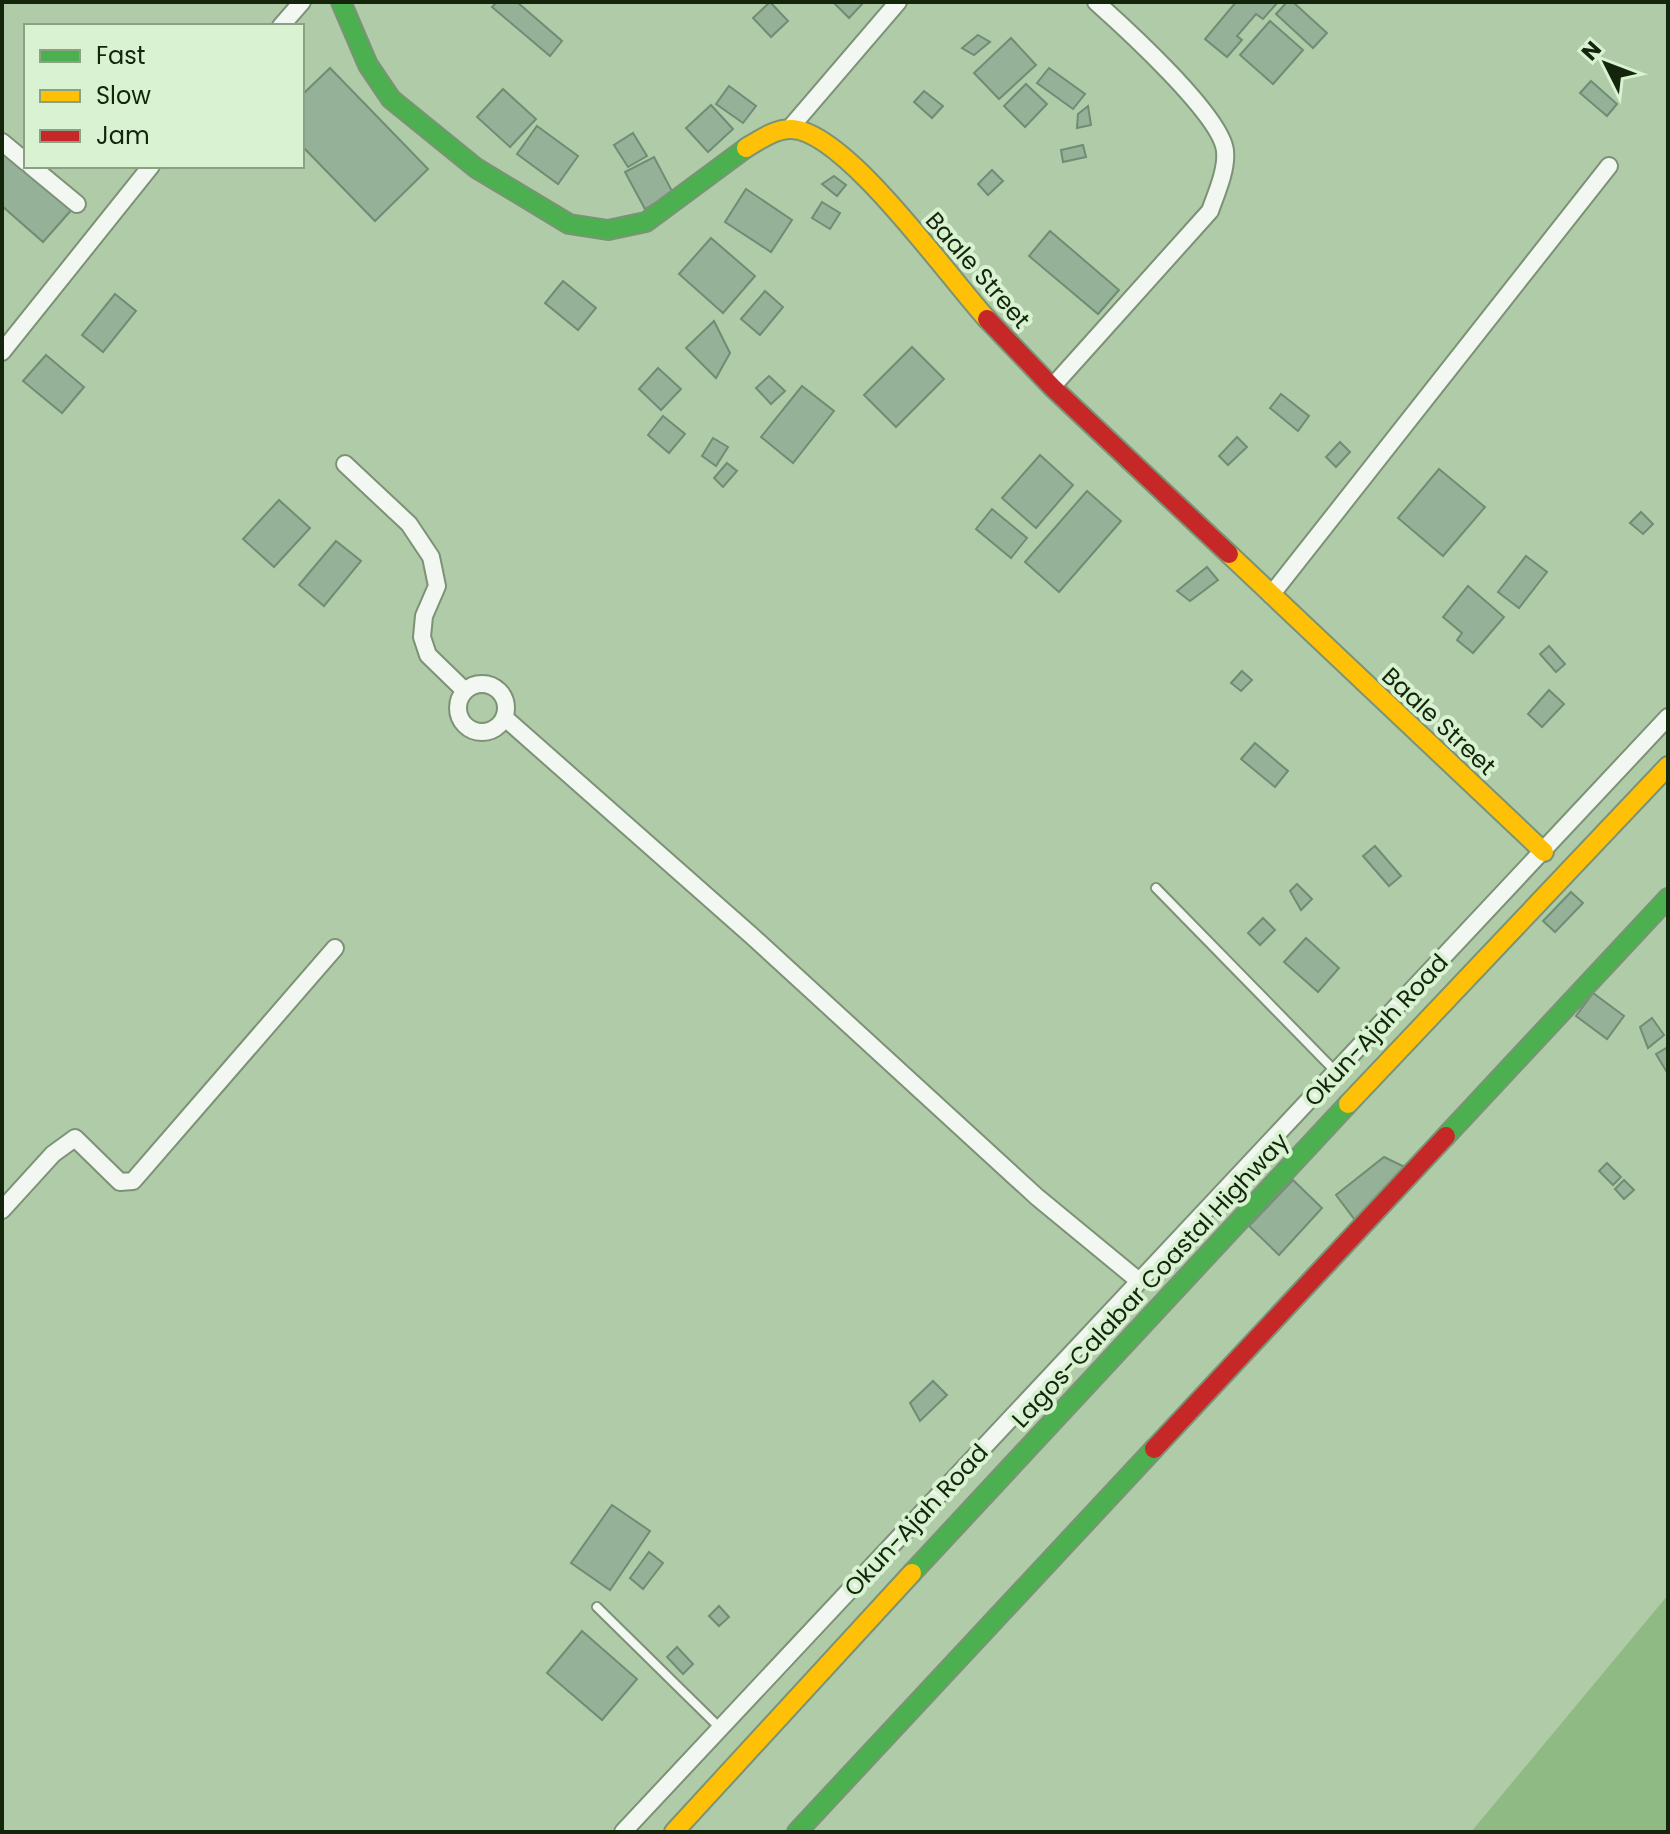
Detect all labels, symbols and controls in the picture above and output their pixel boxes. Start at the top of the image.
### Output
legend [24,24,304,168]
north arrow [1566,24,1646,104]
text: N [1574,34,1609,67]
text: Fast [96,39,146,72]
text: Slow [96,79,151,112]
text: Jam [96,119,150,152]
street label: Baale Street [918,205,1038,335]
street label: Baale Street [1375,660,1503,782]
street label: Okun-Ajah Road [1297,946,1455,1114]
street label: Lagos-Calabar Coastal Highway [1004,1125,1296,1435]
street label: Okun-Ajah Road [837,1436,995,1604]

